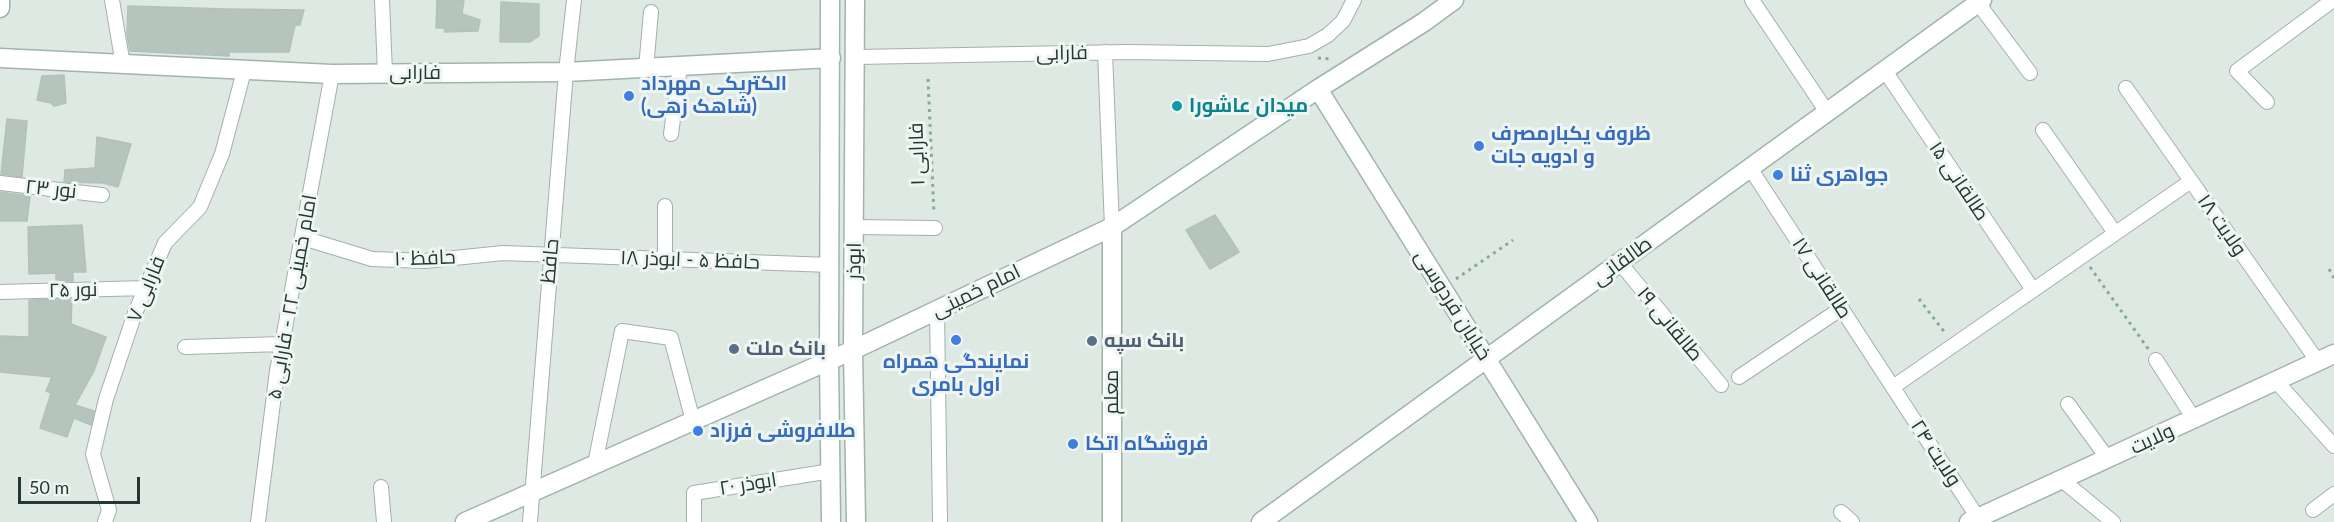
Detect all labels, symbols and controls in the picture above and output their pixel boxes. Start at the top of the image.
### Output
street label: فارابی [1036,41,1088,65]
street label: فارابی [389,61,441,85]
place label: الکتریکی مهرداد (شاهک زهی) [641,72,787,119]
marker: الکتریکی مهرداد (شاهک زهی) [622,89,636,103]
place label: میدان عاشورا [1189,94,1308,118]
marker: میدان عاشورا [1170,99,1184,113]
street label: فارابی ۱ [904,122,930,186]
place label: ظروف یکبارمصرف و ادویه جات [1491,122,1651,169]
street label: طالقانی ۱۵ [1924,137,1994,225]
marker: ظروف یکبارمصرف و ادویه جات [1472,139,1486,153]
place label: جواهری ثنا [1790,163,1888,187]
marker: جواهری ثنا [1771,168,1785,182]
street label: نور ۲۳ [24,174,78,204]
street label: ولایت ۱۸ [2192,190,2252,260]
street label: امام خمینی ۲۲ - فارابی ۵ [262,193,322,401]
street label: طالقانی [1587,231,1657,291]
street label: طالقانی ۱۷ [1787,233,1857,323]
street label: حافظ [536,237,564,285]
street label: ابوذر [842,242,866,280]
street label: حافظ ۱۰ [394,245,456,271]
street label: خیابان فردوسی [1410,245,1496,365]
street label: حافظ ۵ - ابوذر ۱۸ [620,246,760,274]
street label: فارابی ۷ [122,252,170,326]
street label: امام خمینی [928,259,1024,323]
street label: نور ۲۵ [48,278,98,302]
street label: طالقانی ۱۹ [1632,282,1708,366]
place label: بانک سپه [1104,329,1184,353]
marker: نمایندگی همراه اول بامری [949,333,963,347]
marker: بانک سپه [1085,334,1099,348]
place label: بانک ملت [746,337,826,361]
marker: بانک ملت [727,342,741,356]
place label: نمایندگی همراه اول بامری [883,350,1029,397]
street label: معلم [1100,370,1124,414]
street label: ولایت ۲۴ [1906,415,1966,491]
place label: طلافروشی فرزاد [710,419,856,443]
street label: ولایت [2126,419,2178,459]
marker: طلافروشی فرزاد [691,424,705,438]
place label: فروشگاه اتکا [1085,432,1208,456]
marker: فروشگاه اتکا [1066,437,1080,451]
scale bar [21,465,142,503]
street label: ابوذر ۲۰ [718,468,778,500]
text: 50 m [29,476,69,498]

